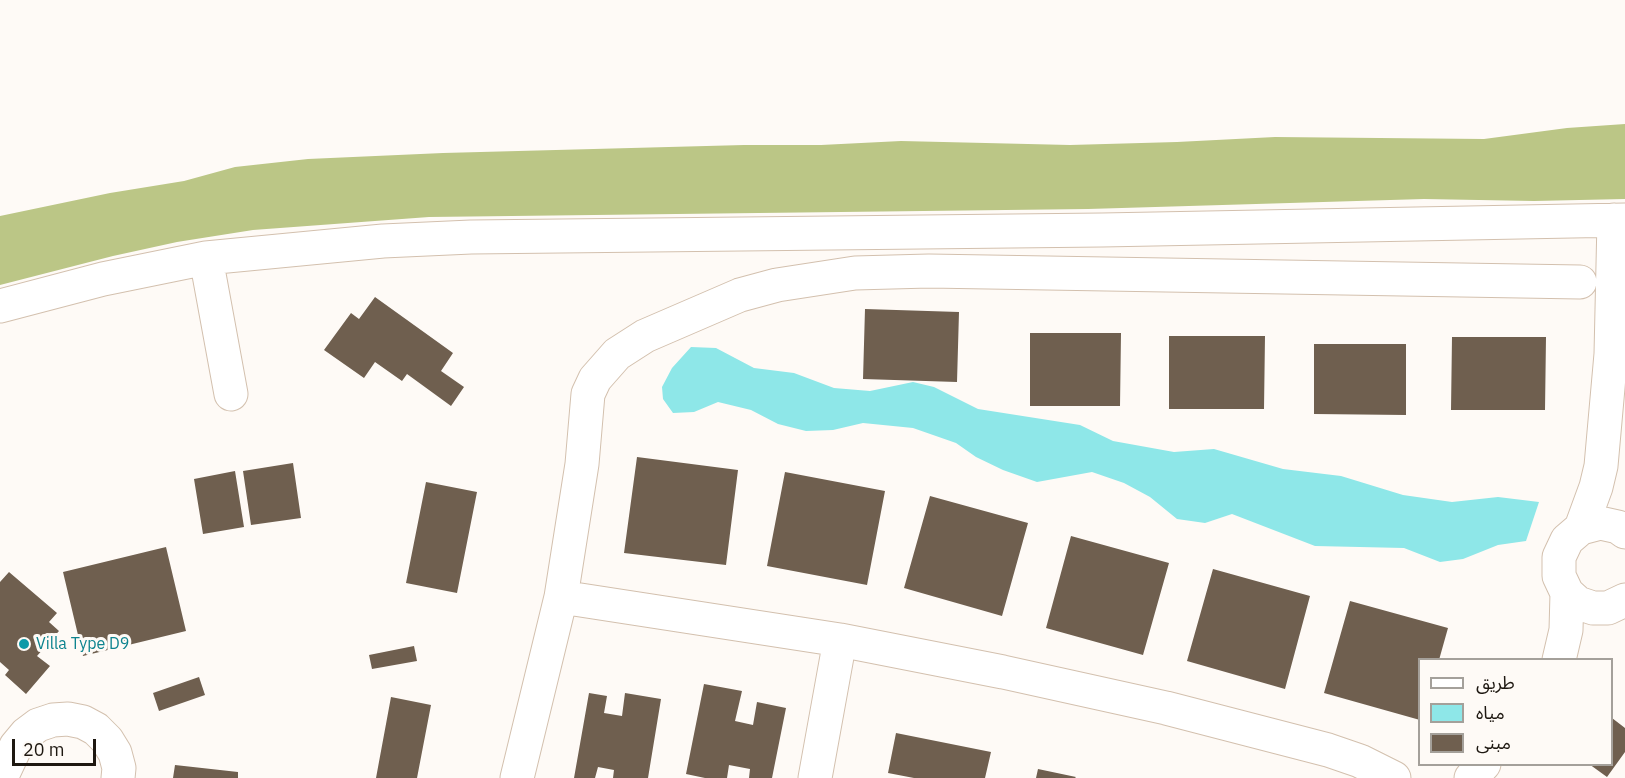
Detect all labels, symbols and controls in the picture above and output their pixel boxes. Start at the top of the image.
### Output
place label: Villa Type D9 [36,634,129,654]
marker: Villa Type D9 [17,637,31,651]
legend [1418,658,1613,766]
text: طريق [1476,671,1515,694]
text: مياه [1476,701,1505,724]
scale bar [15,727,99,765]
text: مبنى [1476,731,1511,754]
text: 20 m [23,738,65,761]

